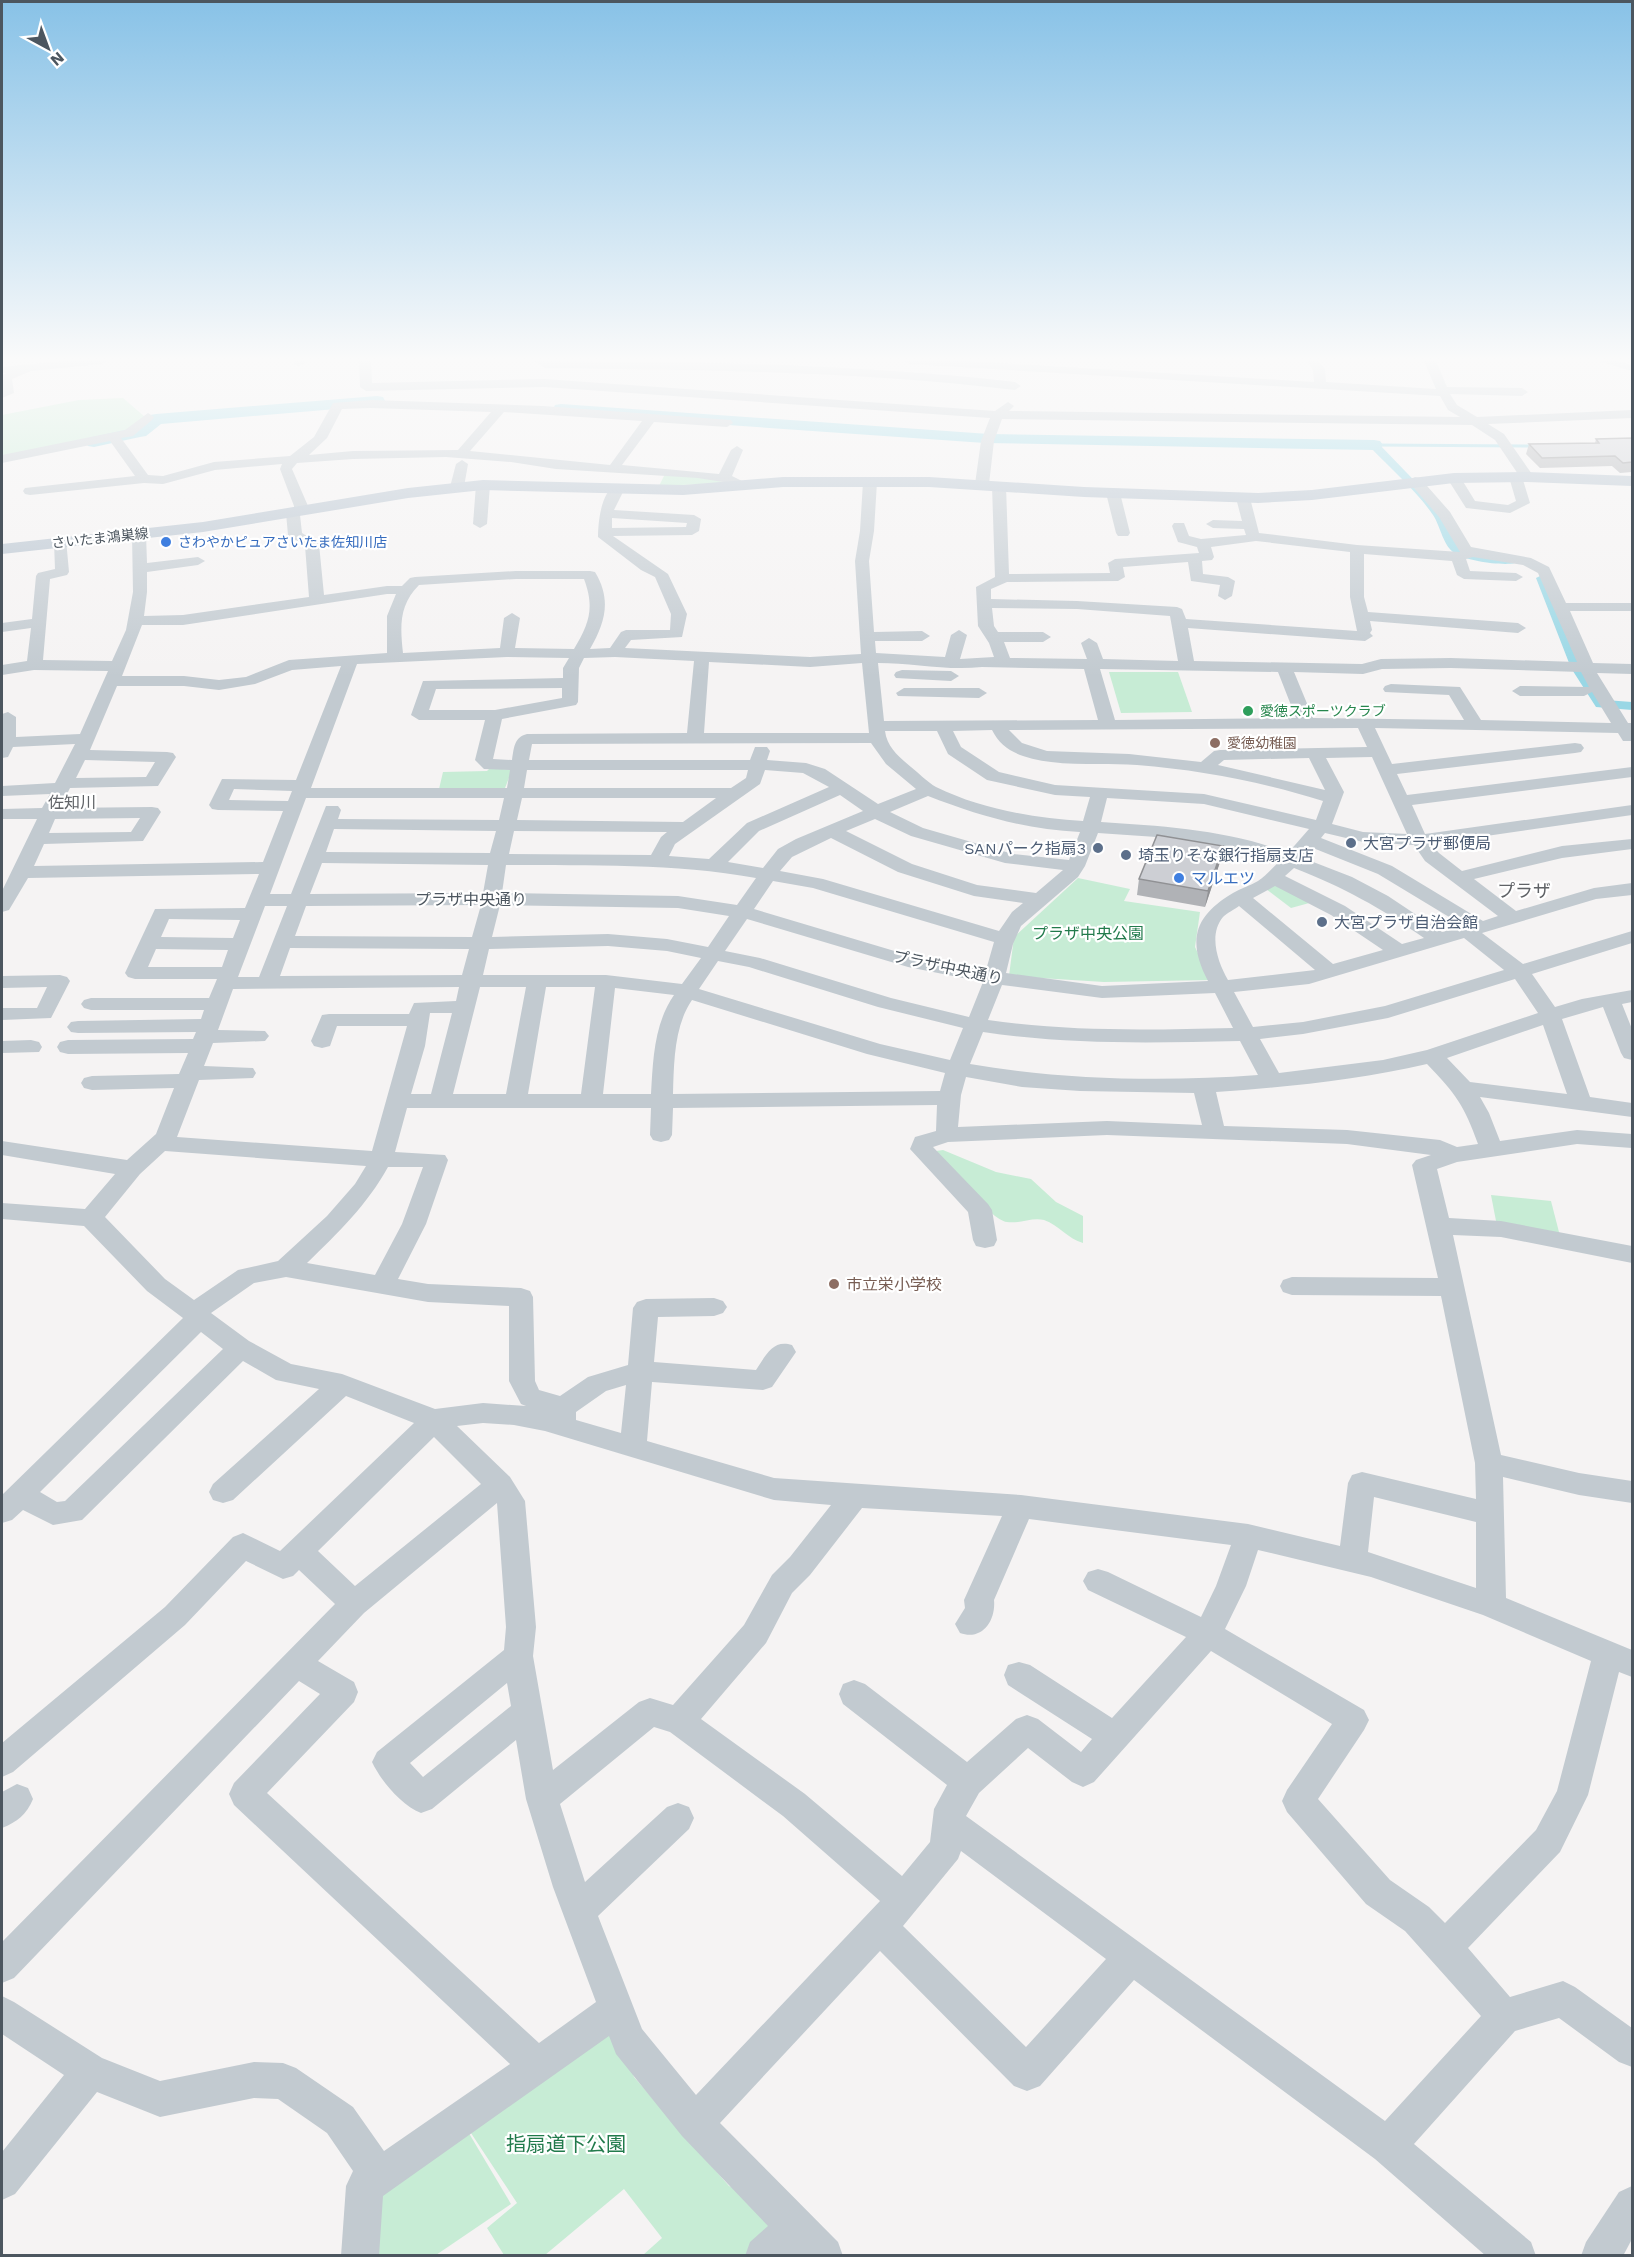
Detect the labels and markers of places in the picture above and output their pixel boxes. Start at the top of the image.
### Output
place label: さわやかピュアさいたま佐知川店 [178,534,387,550]
marker: さわやかピュアさいたま佐知川店 [159,535,173,549]
place label: 愛徳スポーツクラブ [1260,703,1386,719]
marker: 愛徳スポーツクラブ [1241,704,1255,718]
place label: 愛徳幼稚園 [1227,735,1297,751]
marker: 愛徳幼稚園 [1208,736,1222,750]
place label: 大宮プラザ郵便局 [1363,834,1491,853]
marker: 大宮プラザ郵便局 [1344,836,1358,850]
place label: SANパーク指扇3 [964,839,1086,858]
marker: SANパーク指扇3 [1091,841,1105,855]
place label: 埼玉りそな銀行指扇支店 [1138,846,1314,865]
marker: 埼玉りそな銀行指扇支店 [1119,848,1133,862]
place label: マルエツ [1191,869,1255,888]
marker: マルエツ [1172,871,1186,885]
place label: 大宮プラザ自治会館 [1334,913,1478,932]
marker: 大宮プラザ自治会館 [1315,915,1329,929]
place label: 市立栄小学校 [846,1275,942,1294]
marker: 市立栄小学校 [827,1277,841,1291]

